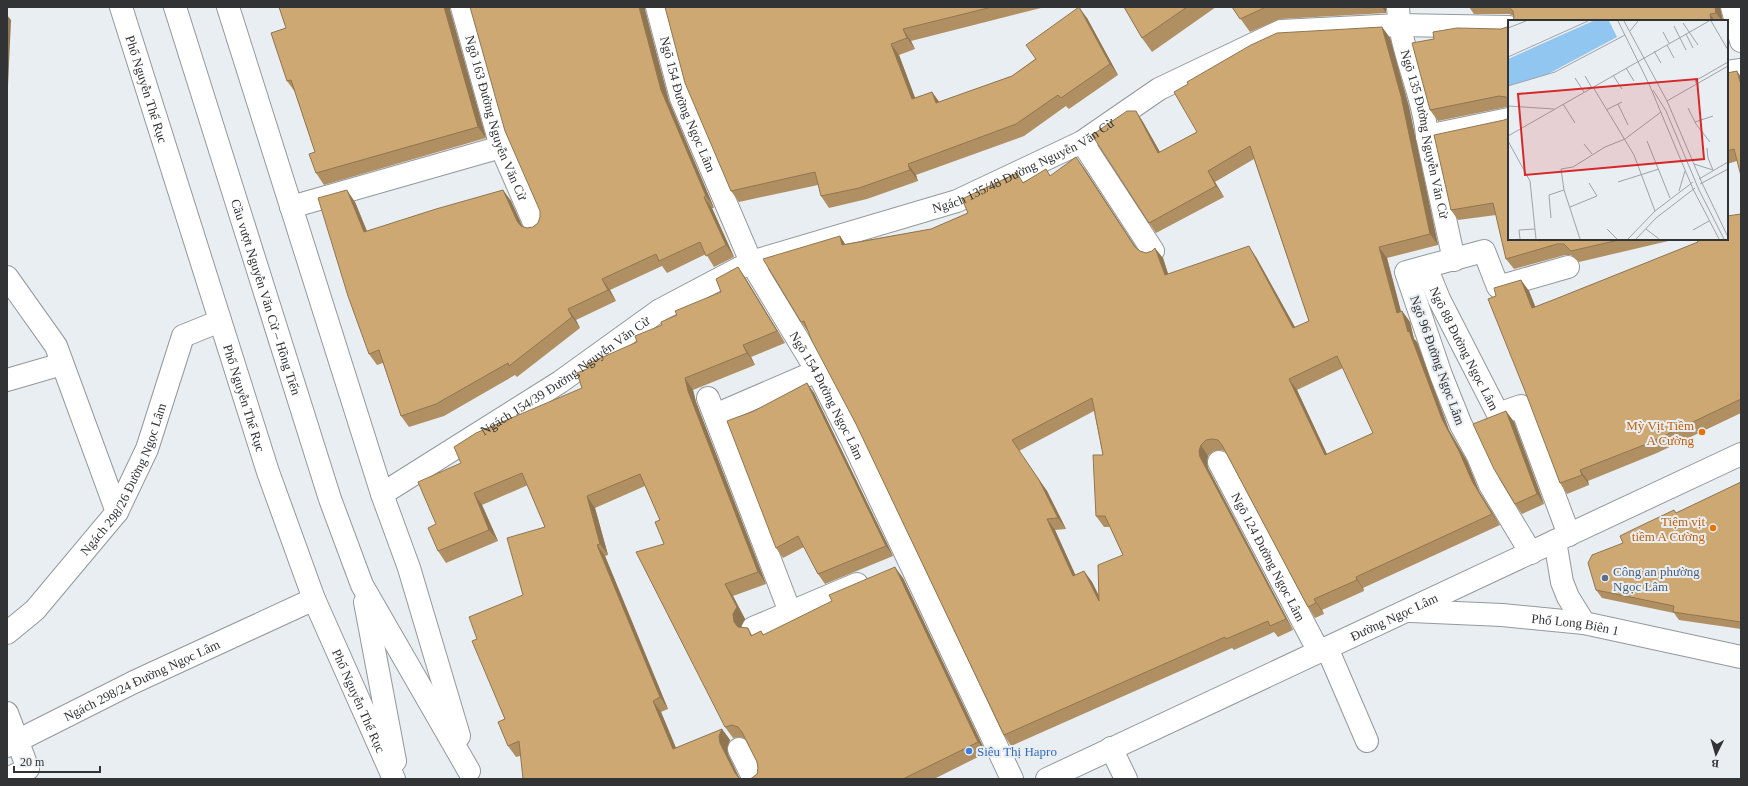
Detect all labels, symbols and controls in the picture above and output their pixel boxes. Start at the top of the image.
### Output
inset map [1508,20,1728,240]
street label: Phố Nguyễn Thế Rục [122,33,171,145]
street label: Ngõ 163 Đường Nguyễn Văn Cừ [462,34,531,203]
street label: Ngõ 154 Đường Ngọc Lâm [657,35,719,174]
street label: Ngõ 135 Đường Nguyễn Văn Cừ [1398,48,1452,221]
street label: Ngách 135/48 Đường Nguyễn Văn Cừ [930,115,1118,216]
street label: Cầu vượt Nguyễn Văn Cừ – Hồng Tiến [228,197,304,397]
street label: Ngõ 88 Đường Ngọc Lâm [1427,284,1502,413]
street label: Ngõ 96 Đường Ngọc Lâm [1407,293,1468,427]
street label: Ngách 154/39 Đường Nguyễn Văn Cừ [478,313,653,438]
street label: Ngõ 154 Đường Ngọc Lâm [787,328,867,462]
street label: Phố Nguyễn Thế Rục [220,342,268,454]
street label: Ngách 298/26 Đường Ngọc Lâm [77,401,169,558]
place label: Mỳ Vịt Tiềm A Cường [1626,418,1694,448]
marker: Mỳ Vịt Tiềm A Cường [1697,427,1707,437]
street label: Ngõ 124 Đường Ngọc Lâm [1228,490,1308,624]
place label: Tiệm vịt tiềm A Cường [1632,514,1705,544]
marker: Tiệm vịt tiềm A Cường [1708,523,1718,533]
place label: Công an phường Ngọc Lâm [1613,564,1700,594]
marker: Công an phường Ngọc Lâm [1600,573,1610,583]
street label: Đường Ngọc Lâm [1348,590,1440,644]
street label: Phố Long Biên 1 [1531,611,1620,638]
street label: Ngách 298/24 Đường Ngọc Lâm [61,636,222,724]
street label: Phố Nguyễn Thế Rục [329,647,388,755]
north arrow [1696,734,1736,774]
place label: Siêu Thị Hapro [977,744,1057,759]
marker: Siêu Thị Hapro [964,746,974,756]
scale bar [14,748,100,774]
text: 20 m [20,755,45,769]
text: B [1710,758,1719,770]

